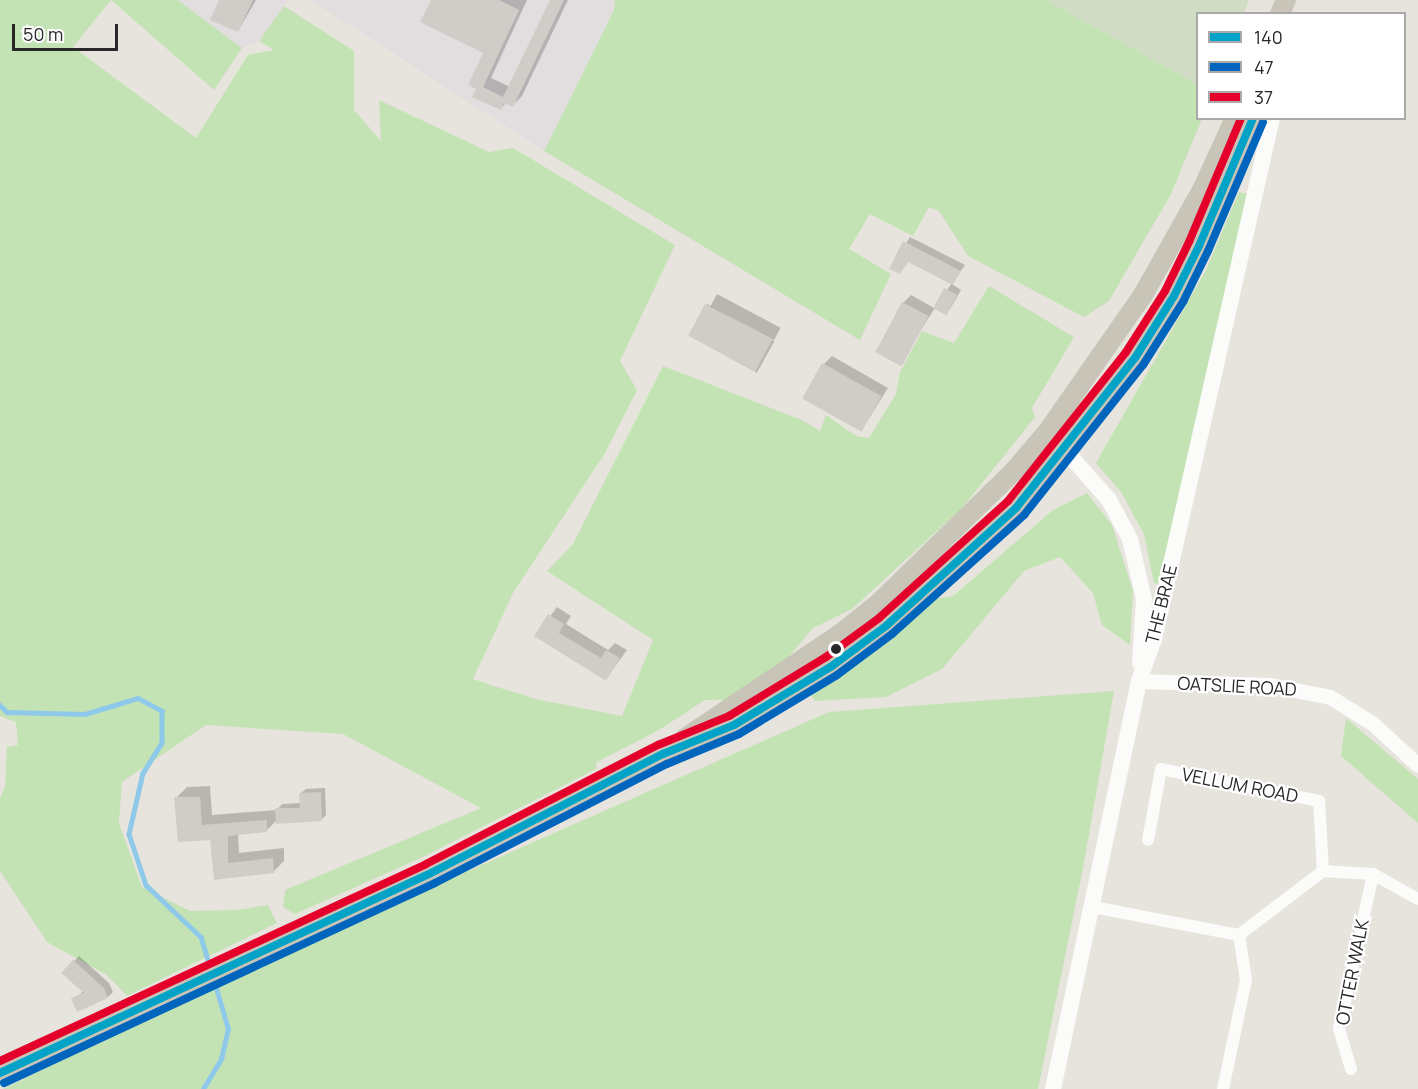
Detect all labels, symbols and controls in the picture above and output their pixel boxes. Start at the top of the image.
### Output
scale bar [15,12,122,50]
legend [1196,12,1406,120]
text: 50 m [23,22,63,46]
text: 140 [1254,25,1283,49]
text: 47 [1254,55,1274,79]
text: 37 [1254,85,1273,109]
street label: THE BRAE [1141,562,1181,646]
unlabelled marker [830,643,842,655]
street label: OATSLIE ROAD [1177,672,1297,700]
street label: VELLUM ROAD [1180,763,1300,807]
street label: OTTER WALK [1331,917,1373,1027]

